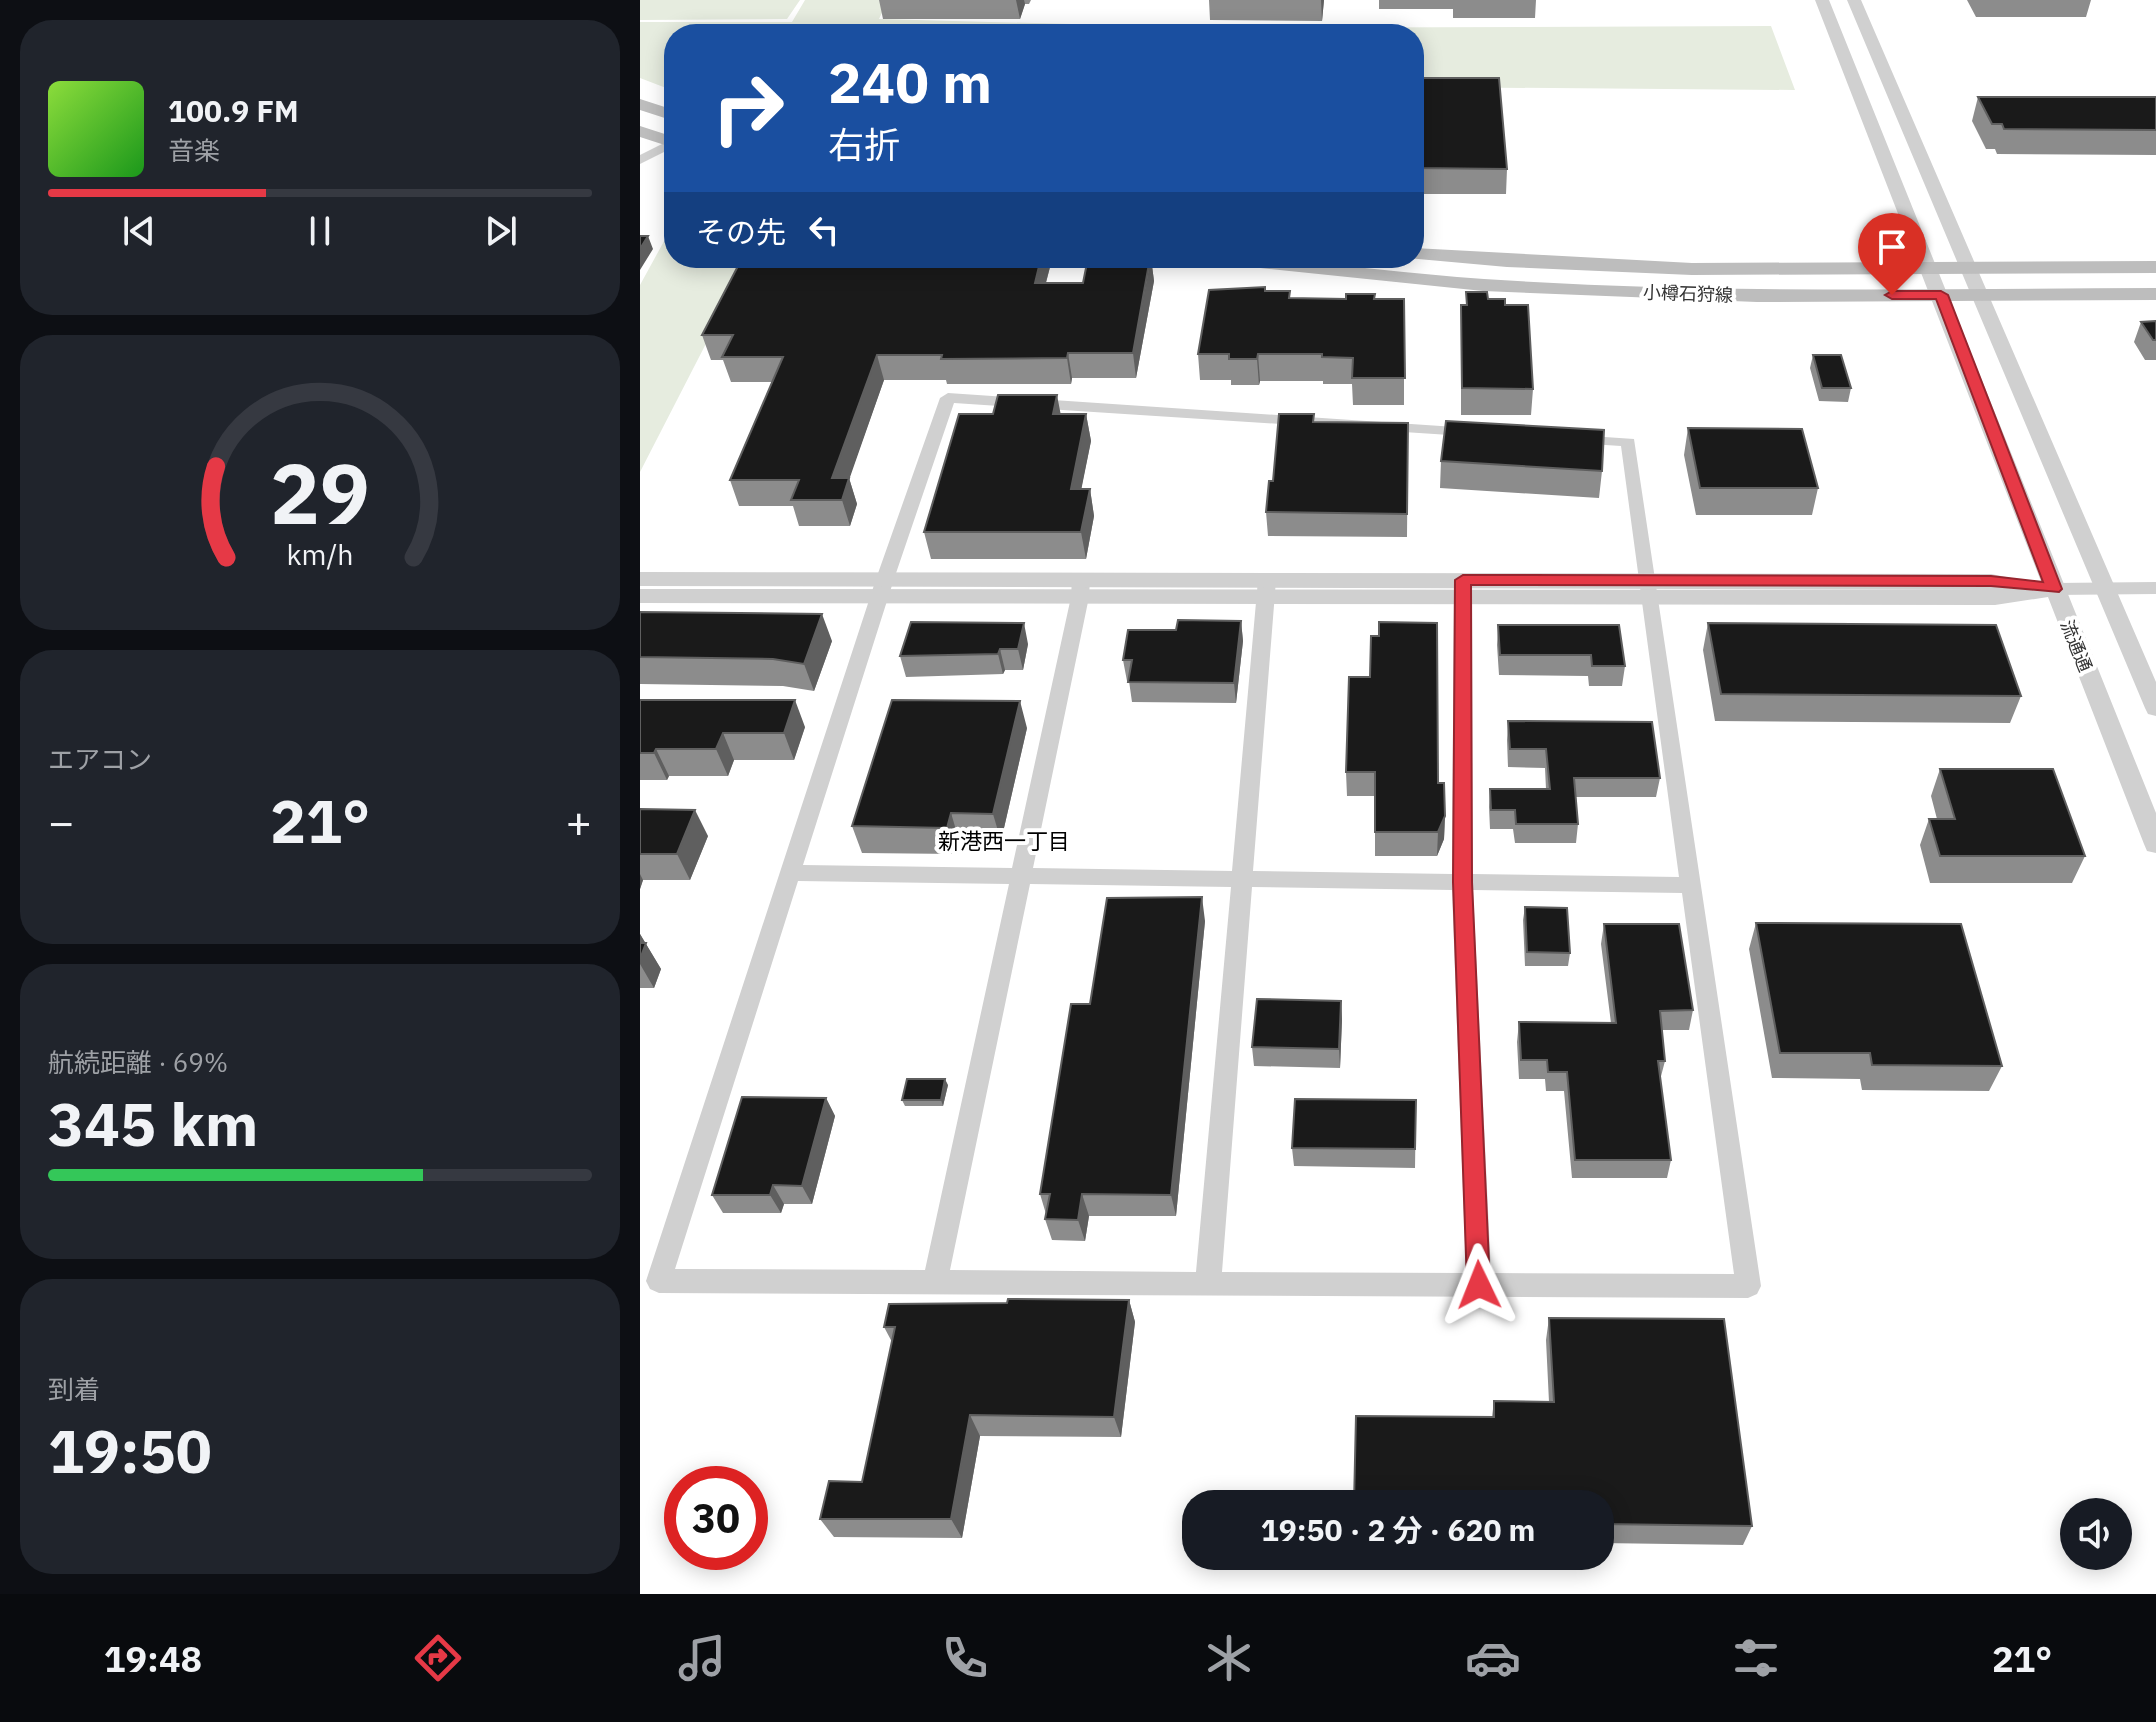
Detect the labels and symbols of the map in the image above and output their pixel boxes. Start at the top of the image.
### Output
pin [1858,213,1926,295]
street label: 小樽石狩線 [1643,280,1733,307]
street label: 流通通 [2056,616,2097,675]
district label: 新港西一丁目 [938,826,1070,855]
position arrow [1437,1243,1521,1327]
speed limit sign: 30 [664,1466,768,1570]

